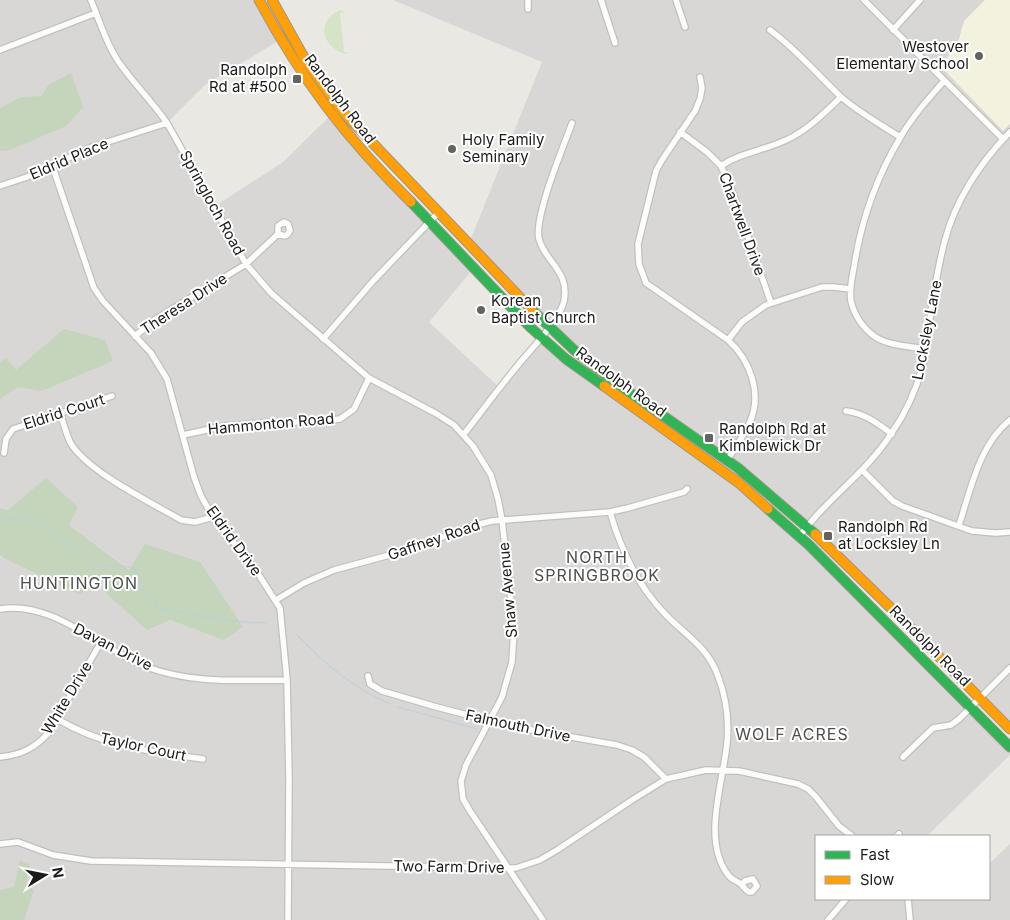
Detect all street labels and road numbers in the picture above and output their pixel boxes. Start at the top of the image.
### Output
street label: Randolph Road [301,50,380,147]
street label: Eldrid Place [27,133,111,184]
street label: Springloch Road [176,147,249,258]
street label: Chartwell Drive [715,169,770,278]
street label: Theresa Drive [137,269,231,339]
street label: Locksley Lane [908,278,946,382]
street label: Randolph Road [572,342,670,421]
street label: Eldrid Court [21,389,107,434]
street label: Hammonton Road [207,409,335,438]
street label: Eldrid Drive [203,502,266,579]
street label: Gaffney Road [385,515,482,564]
street label: Shaw Avenue [494,541,521,639]
street label: Randolph Road [886,601,975,690]
street label: Davan Drive [71,619,156,675]
street label: White Drive [37,658,96,738]
street label: Falmouth Drive [464,705,572,746]
street label: Taylor Court [98,728,188,765]
street label: Two Farm Drive [393,856,505,877]

